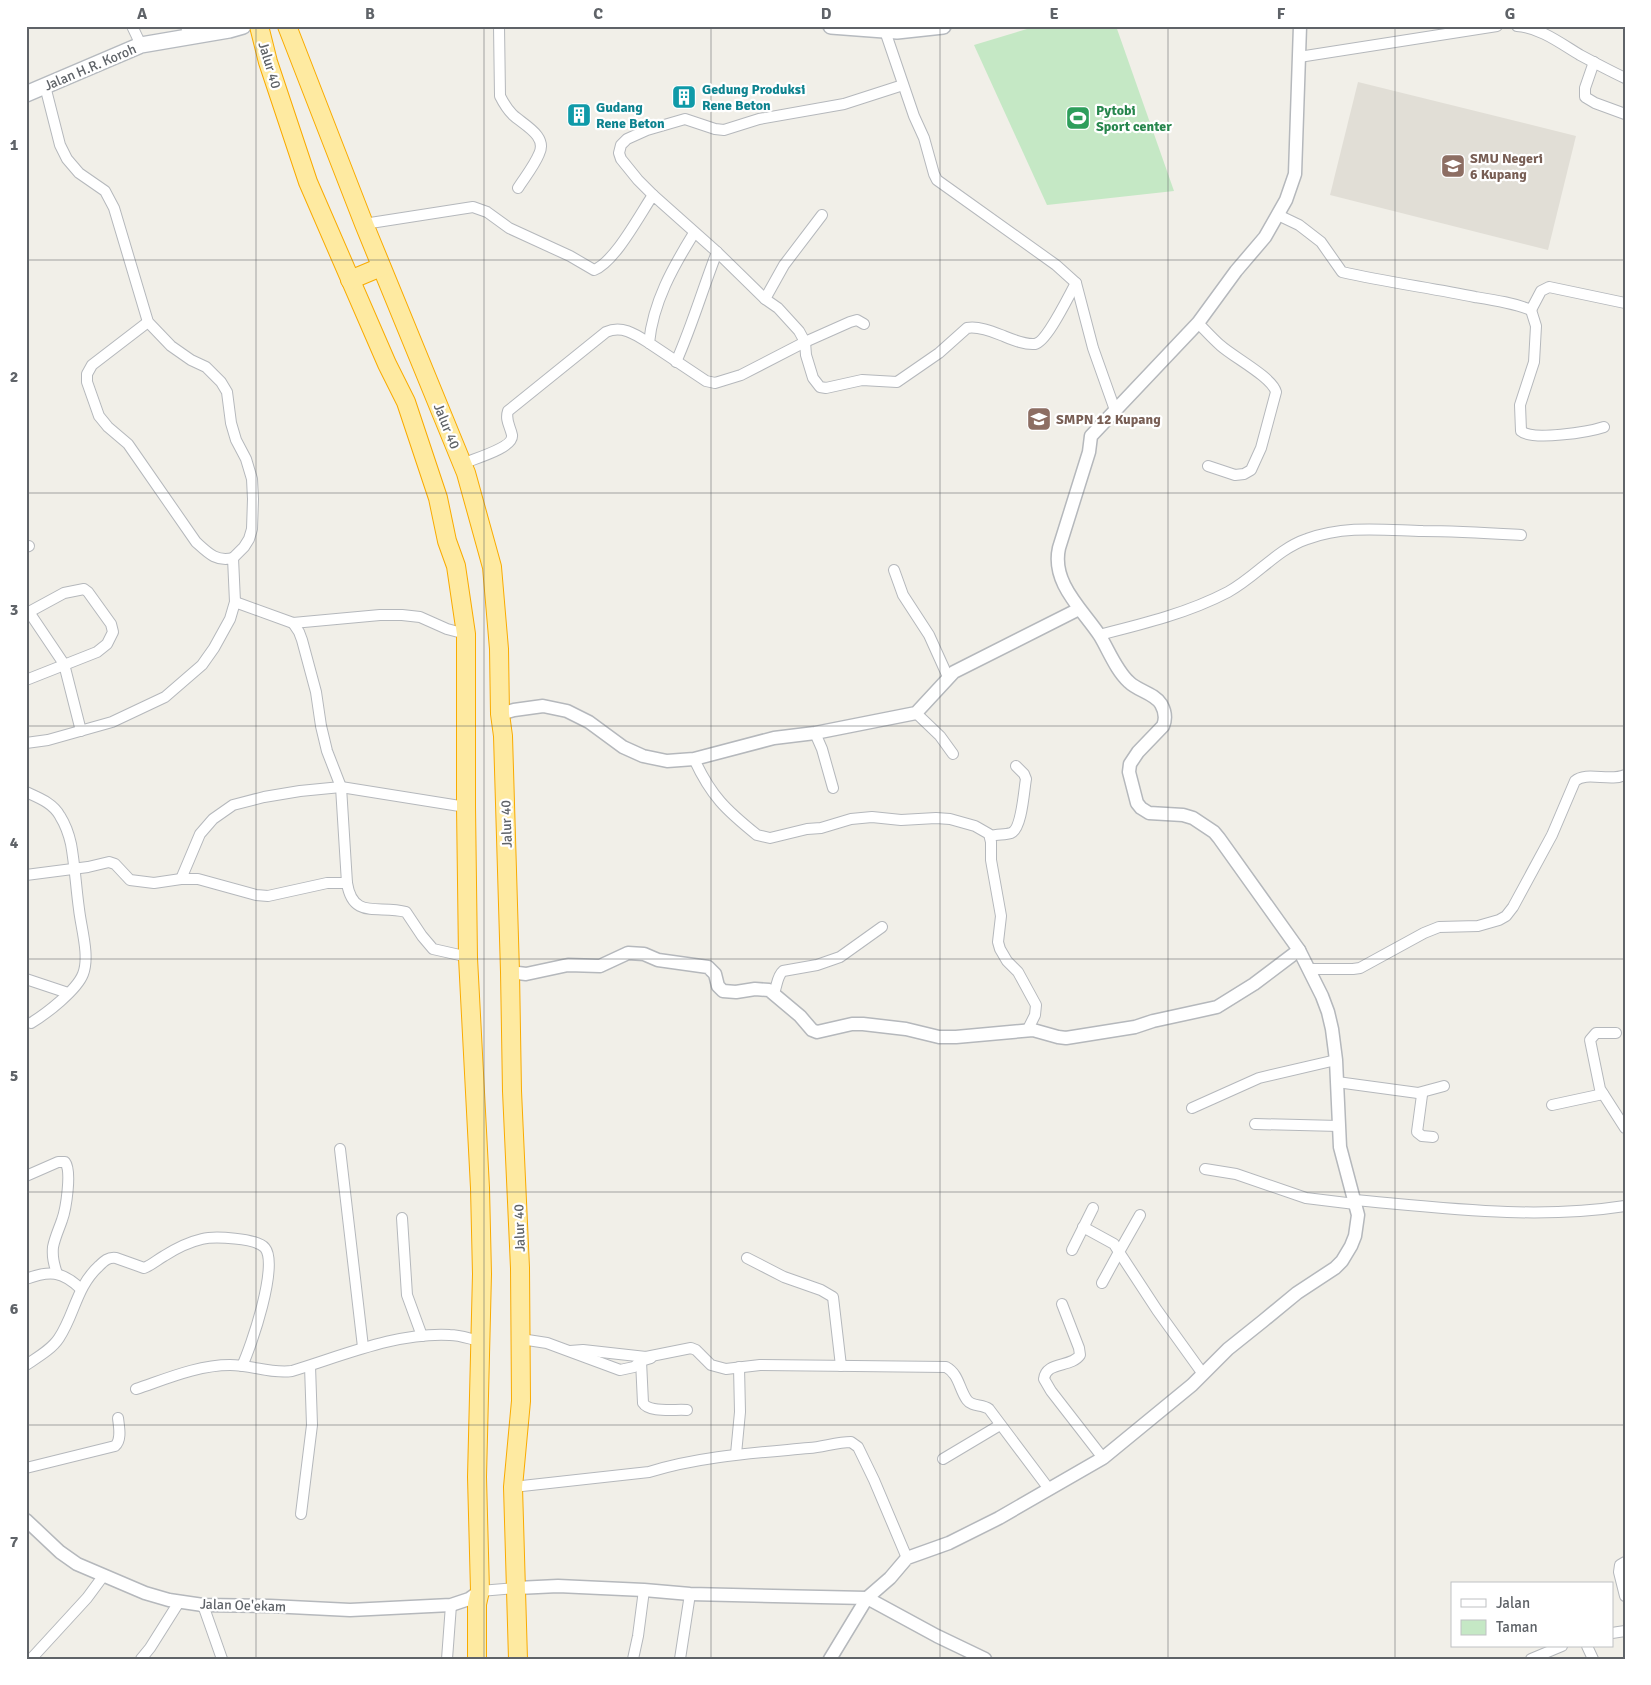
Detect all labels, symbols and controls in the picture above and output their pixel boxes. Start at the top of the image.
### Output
text: A [137,4,148,24]
text: B [365,4,375,24]
text: C [593,4,603,24]
text: D [821,4,832,24]
text: E [1049,4,1059,24]
text: F [1277,4,1286,24]
text: G [1505,4,1515,24]
street label: Jalan H.R. Koroh [42,40,139,95]
street label: Jalur 40 [254,40,285,91]
place label: Gedung Produksi Rene Beton [702,81,805,114]
building icon: Gedung Produksi Rene Beton [671,84,697,110]
place label: Gudang Rene Beton [596,99,665,132]
building icon: Gudang Rene Beton [566,102,592,128]
place label: Pytobi Sport center [1096,102,1172,135]
sports icon: Pytobi Sport center [1065,105,1091,131]
text: 1 [10,135,19,155]
place label: SMU Negeri 6 Kupang [1470,150,1543,183]
school or university icon: SMU Negeri 6 Kupang [1440,153,1466,179]
text: 2 [10,367,18,387]
street label: Jalur 40 [430,401,463,452]
school or university icon: SMPN 12 Kupang [1026,406,1052,432]
place label: SMPN 12 Kupang [1056,411,1161,428]
text: 3 [10,600,18,620]
street label: Jalur 40 [497,800,516,848]
text: 4 [10,833,19,853]
text: 5 [10,1066,18,1086]
street label: Jalur 40 [510,1204,529,1252]
text: 6 [10,1299,19,1319]
text: 7 [10,1532,19,1552]
legend [1451,1582,1614,1648]
text: Jalan [1496,1594,1530,1612]
street label: Jalan Oe'ekam [200,1595,286,1616]
text: Taman [1496,1618,1538,1636]

